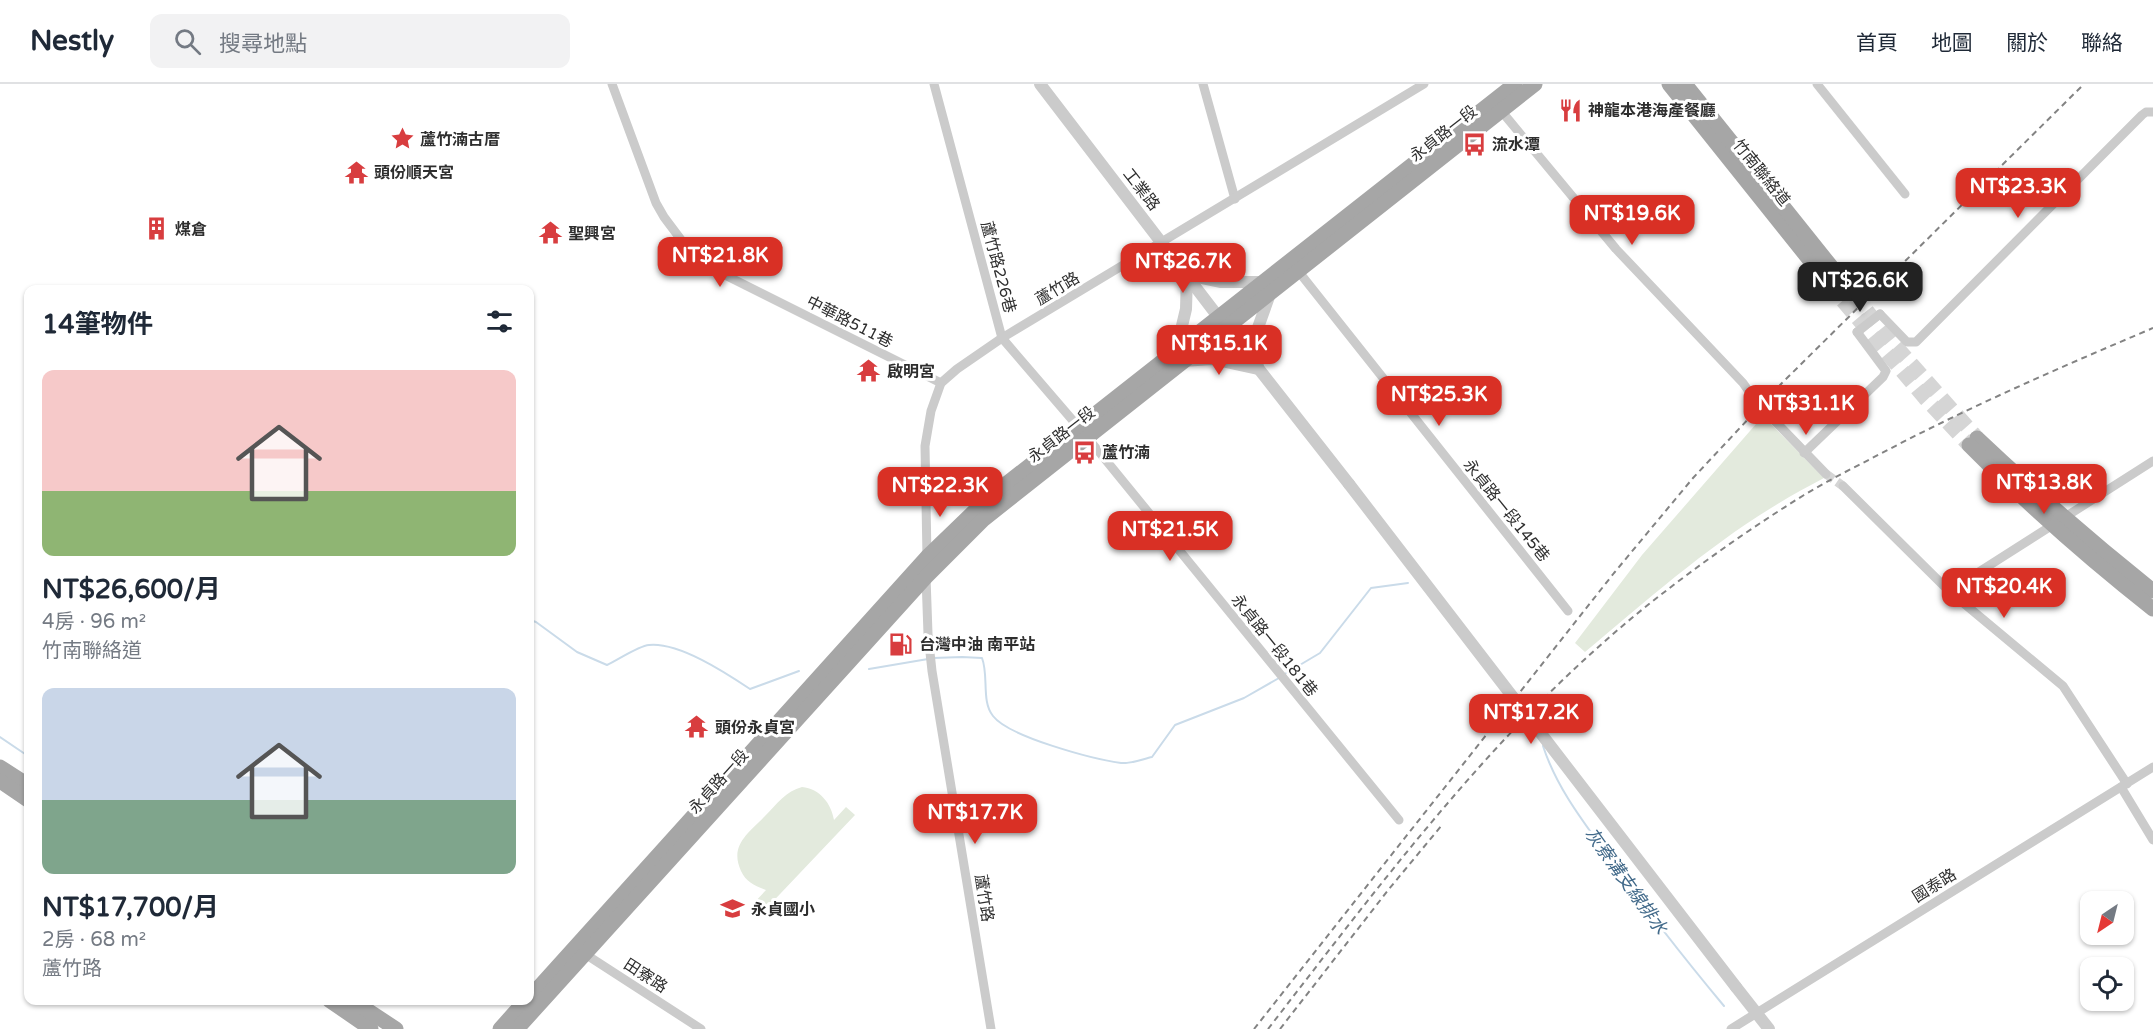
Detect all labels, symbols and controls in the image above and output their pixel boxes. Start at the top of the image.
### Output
search box [150,14,570,68]
text: Nestly [30,24,114,58]
icon: search [171,25,204,58]
text: 搜尋地點 [219,31,307,57]
text: 首頁 [1856,31,1898,56]
text: 地圖 [1931,31,1973,56]
text: 關於 [2006,31,2048,56]
text: 聯絡 [2081,31,2123,56]
restaurant icon: 神龍本港海產餐廳 [1557,97,1583,123]
street label: 永貞路一段 [1406,101,1481,166]
place label: 神龍本港海產餐廳 [1588,101,1716,121]
place icon: 蘆竹湳古厝 [389,126,415,152]
place label: 蘆竹湳古厝 [420,130,500,150]
bus stop icon: 流水潭 [1461,131,1487,157]
place label: 流水潭 [1492,135,1540,155]
street label: 竹南聯絡道 [1728,135,1794,210]
temple icon: 頭份順天宮 [343,159,369,185]
place label: 頭份順天宮 [374,163,454,183]
street label: 工業路 [1119,165,1164,215]
pin: NT$23.3K [1956,168,2080,219]
text: NT$23.3K [1970,175,2066,199]
pin: NT$19.6K [1570,195,1694,246]
text: NT$19.6K [1584,202,1680,226]
building icon: 煤倉 [144,216,170,242]
street label: 蘆竹路226巷 [976,219,1020,315]
place label: 煤倉 [175,220,207,240]
temple icon: 聖興宮 [537,220,563,246]
place label: 聖興宮 [568,224,616,244]
pin: NT$21.8K [658,237,782,288]
pin: NT$26.7K [1121,243,1245,294]
text: NT$21.8K [672,244,768,268]
text: NT$26.7K [1135,250,1231,274]
pin: NT$26.6K [1798,262,1922,313]
street label: 蘆竹路 [1032,268,1083,310]
text: NT$26.6K [1812,269,1908,293]
street label: 中華路511巷 [803,292,896,352]
icon: filters [483,305,516,338]
text: 14筆物件 [42,309,153,340]
pin: NT$15.1K [1157,325,1281,376]
text: NT$15.1K [1171,332,1267,356]
temple icon: 啟明宮 [856,358,882,384]
place label: 啟明宮 [887,362,935,382]
pin: NT$25.3K [1377,376,1501,427]
text: NT$25.3K [1391,383,1487,407]
pin: NT$31.1K [1744,385,1868,436]
text: NT$31.1K [1758,392,1854,416]
street label: 永貞路一段 [1024,402,1099,467]
icon: home [225,409,333,517]
bus stop icon: 蘆竹湳 [1071,439,1097,465]
place label: 蘆竹湳 [1102,443,1150,463]
street label: 永貞路一段145巷 [1459,455,1554,566]
pin: NT$13.8K [1982,464,2106,515]
pin: NT$22.3K [878,467,1002,518]
text: NT$13.8K [1996,471,2092,495]
text: NT$22.3K [892,474,988,498]
pin: NT$21.5K [1108,511,1232,562]
text: NT$21.5K [1122,518,1218,542]
pin: NT$20.4K [1942,568,2066,619]
text: NT$26,600/月 [42,574,221,605]
text: NT$20.4K [1956,575,2052,599]
street label: 永貞路一段181巷 [1227,590,1322,701]
text: 4房 · 96 m² [42,610,146,634]
fuel station icon: 台灣中油 南平站 [888,631,914,657]
place label: 台灣中油 南平站 [919,635,1035,655]
text: 竹南聯絡道 [42,639,142,663]
pin: NT$17.2K [1469,694,1593,745]
text: NT$17.2K [1483,701,1579,725]
temple icon: 頭份永貞宮 [684,714,710,740]
place label: 頭份永貞宮 [715,718,795,738]
icon: home [225,727,333,835]
street label: 永貞路一段 [685,745,753,818]
pin: NT$17.7K [913,794,1037,845]
text: NT$17.7K [927,801,1023,825]
water label: 灰寮溝支線排水 [1580,824,1673,939]
street label: 國泰路 [1909,865,1960,907]
street label: 蘆竹路 [970,873,998,923]
north arrow [2080,891,2134,945]
map controls [2080,891,2134,1011]
text: NT$17,700/月 [42,892,219,923]
school or university icon: 永貞國小 [720,896,746,922]
place label: 永貞國小 [751,900,815,920]
text: 2房 · 68 m² [42,928,146,952]
street label: 田寮路 [620,954,671,997]
text: 蘆竹路 [42,957,102,981]
button: locate [2080,957,2134,1011]

